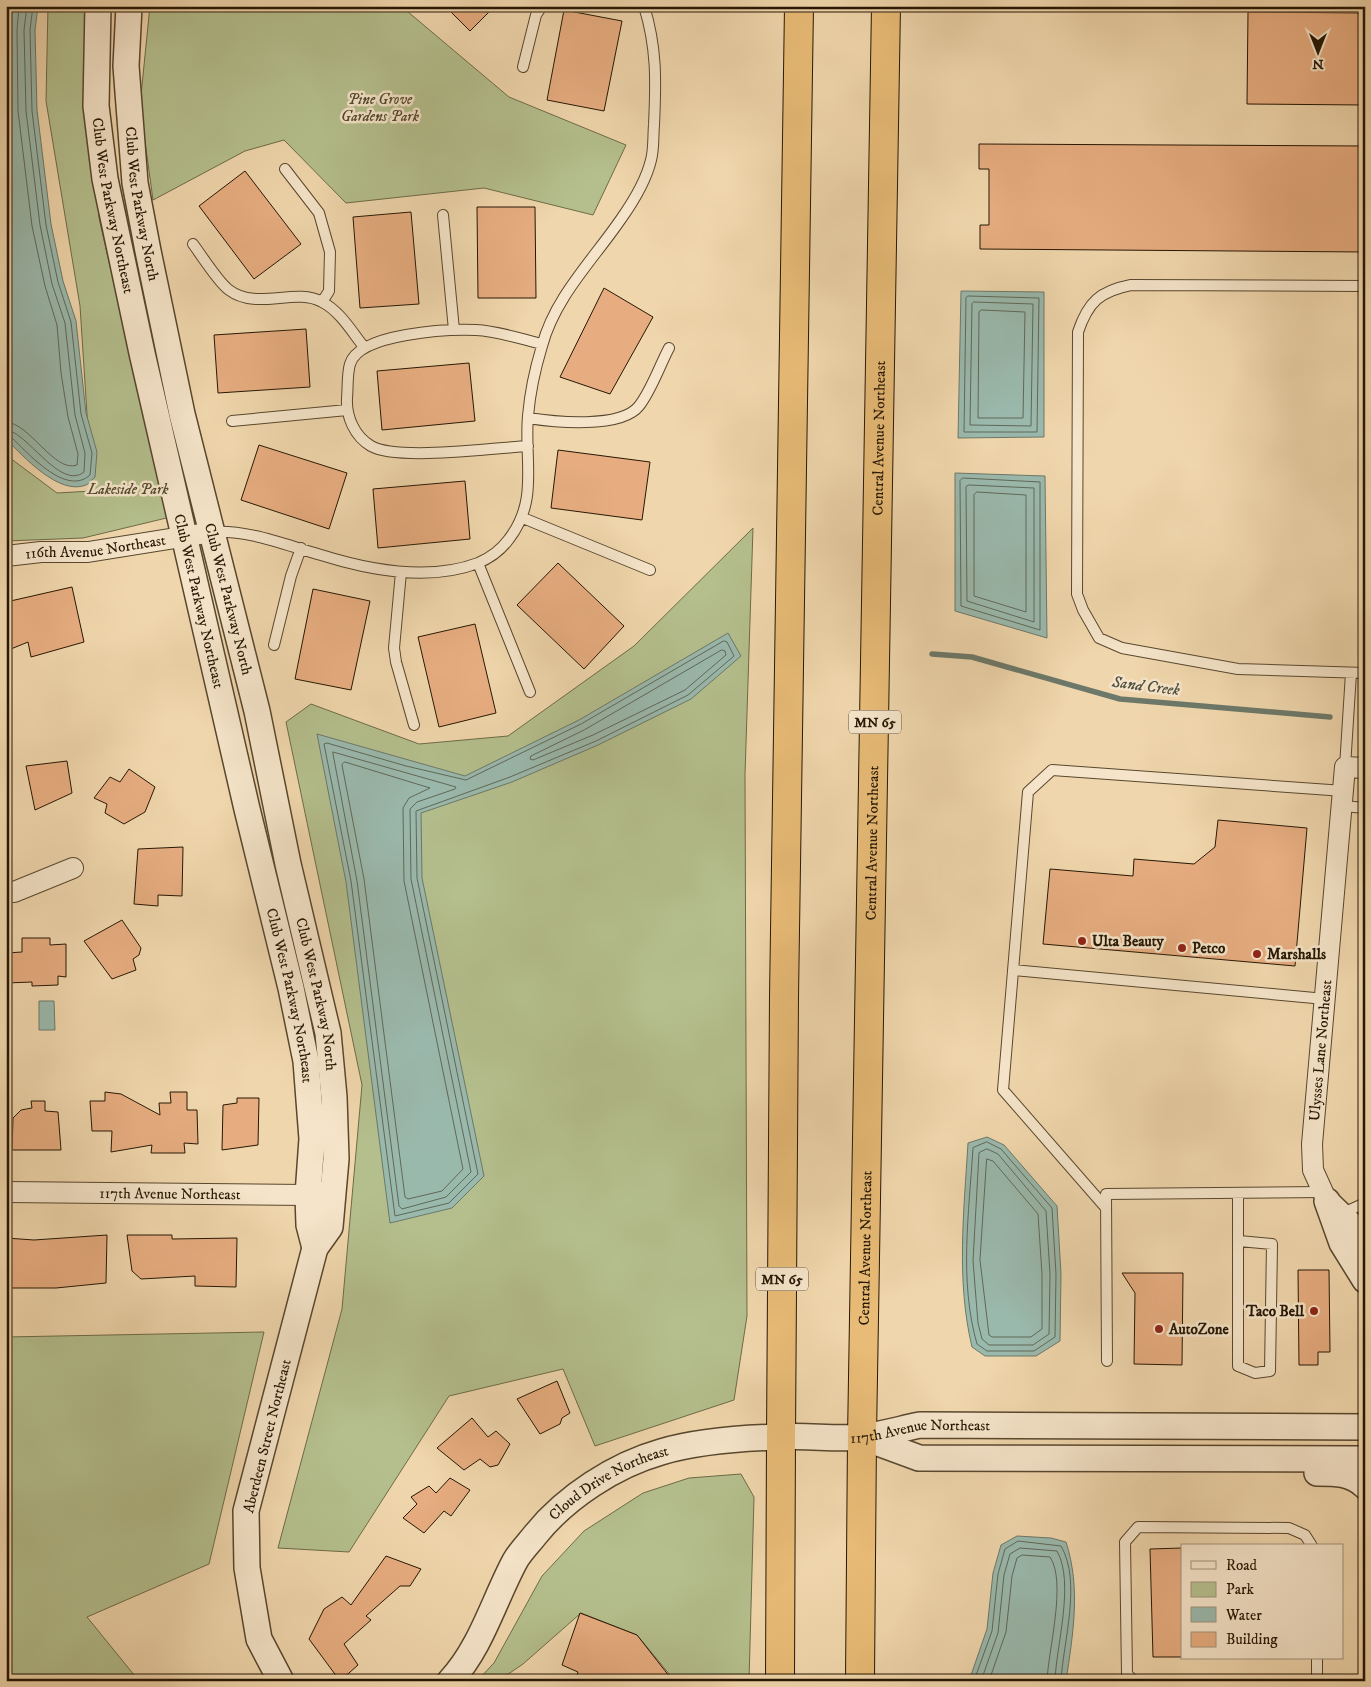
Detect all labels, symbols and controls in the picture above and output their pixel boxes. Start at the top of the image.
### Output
north arrow [1294,28,1344,78]
text: N [1312,55,1324,73]
park label: Pine Grove Gardens Park [341,90,420,126]
street label: Club West Parkway Northeast [88,117,138,295]
street label: Club West Parkway North [121,126,163,283]
street label: Central Avenue Northeast [868,360,890,516]
park label: Lakeside Park [86,480,169,499]
street label: Club West Parkway Northeast [169,512,228,690]
street label: Club West Parkway North [200,521,257,677]
street label: 116th Avenue Northeast [24,531,167,564]
water label: Sand Creek [1110,672,1181,700]
road number: MN 65 [849,710,901,734]
street label: Central Avenue Northeast [862,765,883,921]
street label: Club West Parkway Northeast [262,906,317,1084]
street label: Club West Parkway North [291,916,340,1072]
place label: Ulta Beauty [1092,932,1165,951]
marker: Ulta Beauty [1076,935,1088,947]
place label: Petco [1192,939,1226,958]
marker: Petco [1176,942,1188,954]
place label: Marshalls [1267,945,1326,964]
marker: Marshalls [1251,948,1263,960]
street label: Ulysses Lane Northeast [1305,979,1336,1122]
street label: Central Avenue Northeast [855,1170,876,1326]
street label: 117th Avenue Northeast [99,1184,241,1204]
road number: MN 65 [756,1268,808,1290]
place label: Taco Bell [1245,1302,1304,1321]
marker: Taco Bell [1308,1305,1320,1317]
place label: AutoZone [1168,1320,1229,1339]
marker: AutoZone [1153,1323,1165,1335]
street label: Aberdeen Street Northeast [239,1357,296,1515]
street label: 117th Avenue Northeast [850,1416,990,1448]
street label: Cloud Drive Northeast [545,1441,671,1525]
legend [1181,1544,1344,1660]
text: Road [1226,1556,1258,1575]
text: Park [1226,1580,1255,1599]
text: Water [1225,1606,1262,1625]
text: Building [1226,1630,1278,1649]

